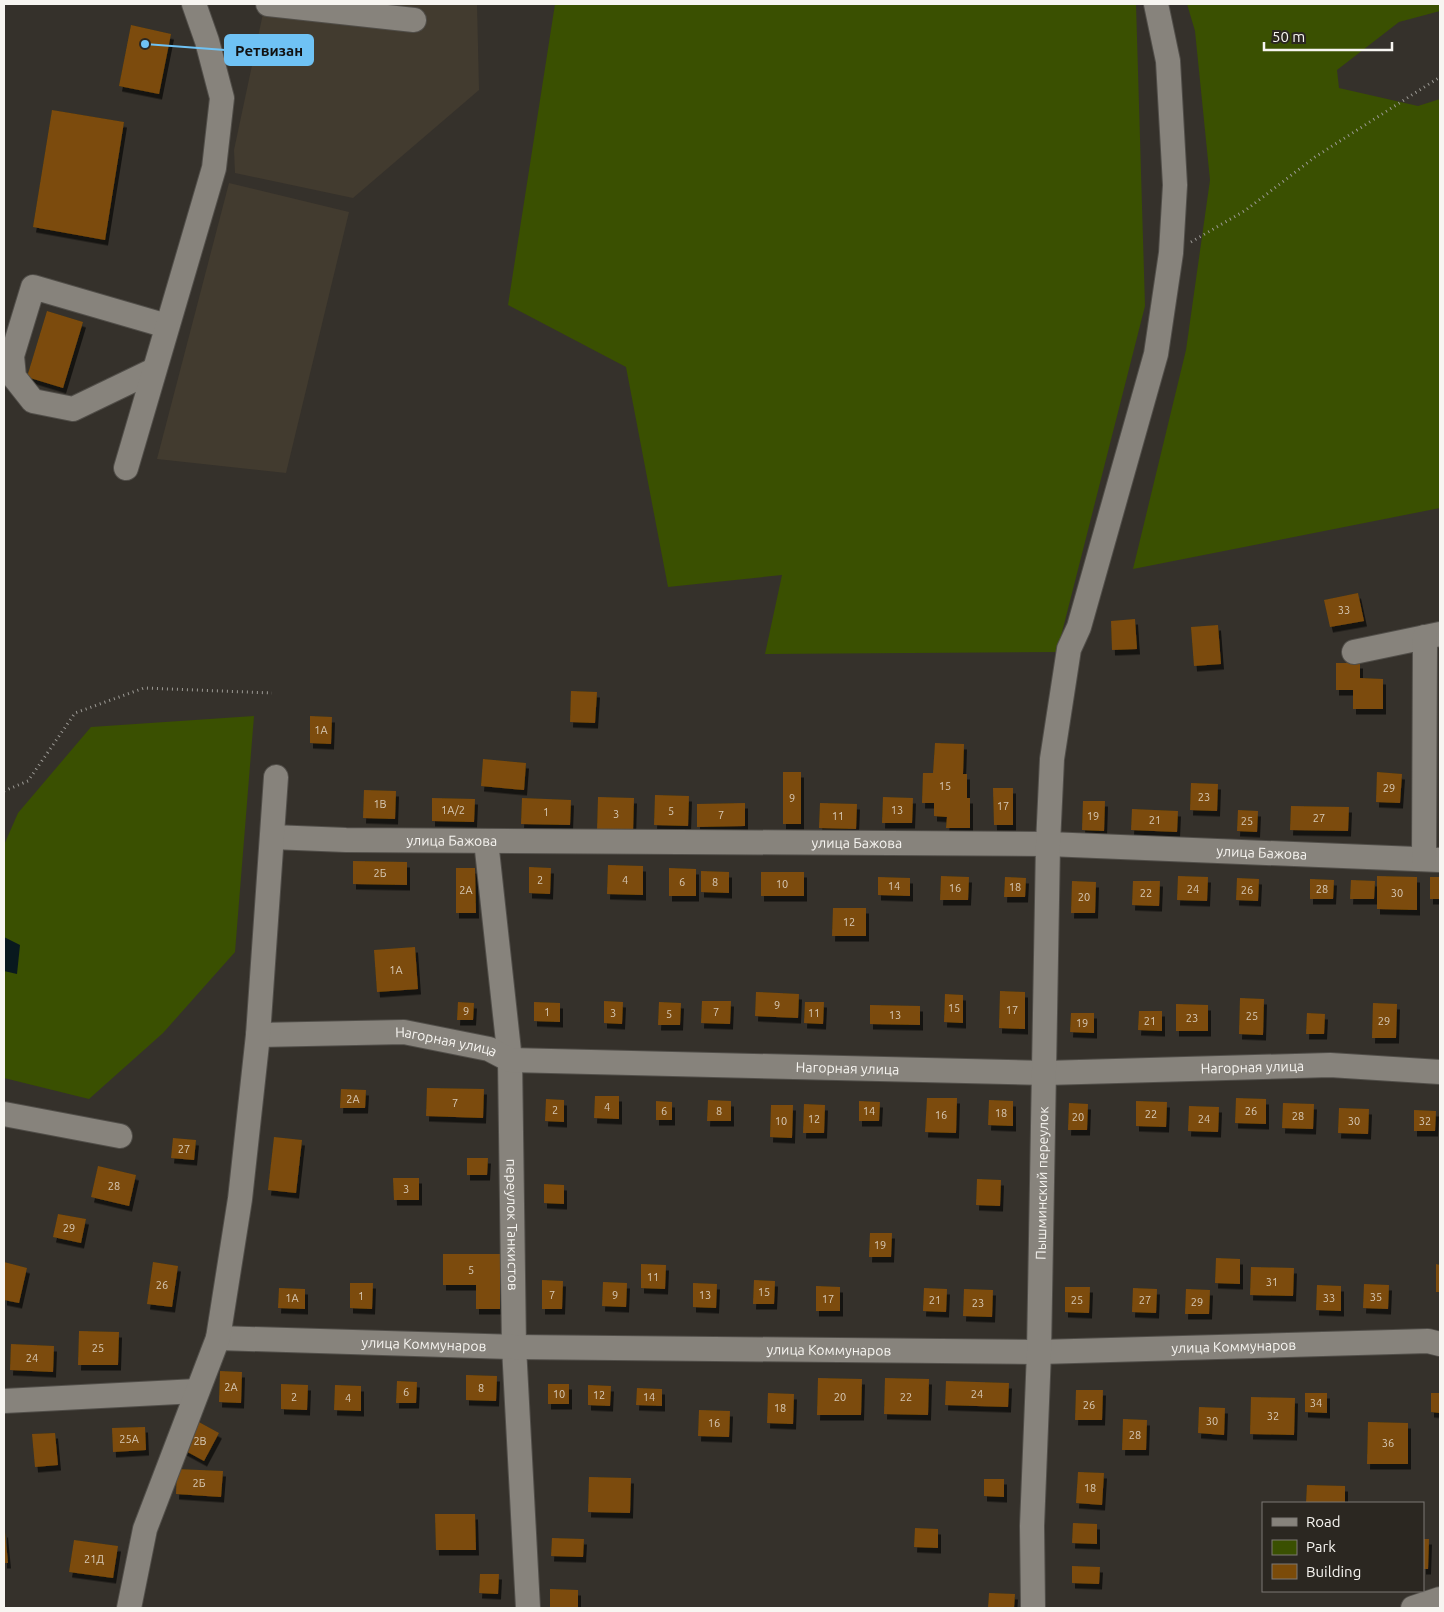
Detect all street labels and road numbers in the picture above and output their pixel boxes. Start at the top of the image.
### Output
street label: улица Бажова [407,832,497,849]
street label: улица Бажова [812,835,902,851]
street label: улица Бажова [1216,843,1307,863]
street label: Нагорная улица [395,1024,500,1060]
street label: Нагорная улица [1200,1058,1304,1077]
street label: Нагорная улица [796,1059,899,1077]
street label: Пышминский переулок [1033,1106,1051,1260]
street label: переулок Танкистов [503,1159,521,1291]
street label: улица Коммунаров [361,1334,487,1354]
street label: улица Коммунаров [1171,1337,1296,1356]
street label: улица Коммунаров [766,1341,891,1359]

